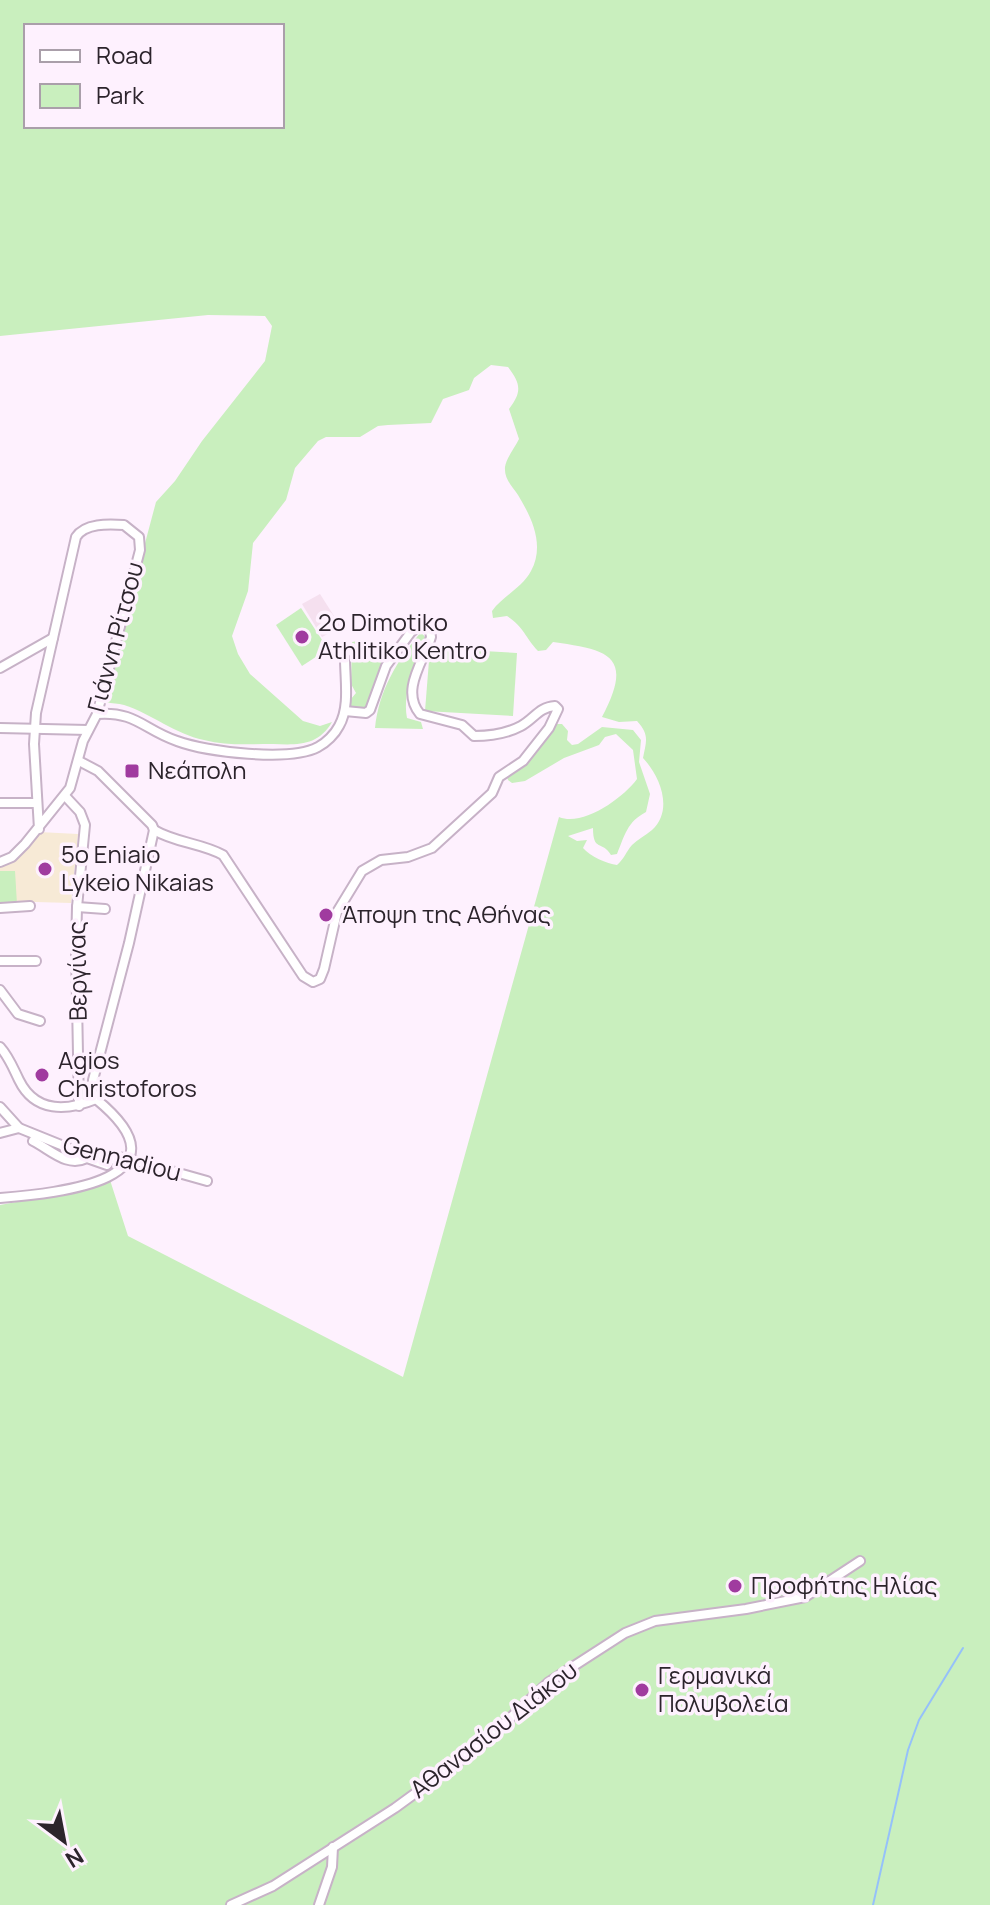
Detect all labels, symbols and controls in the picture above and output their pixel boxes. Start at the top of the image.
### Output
legend [24,24,284,128]
text: Road [96,38,153,71]
text: Park [96,78,145,111]
street label: Γιάννη Ρίτσου [79,558,150,715]
place label: 2o Dimotiko Athlitiko Kentro [318,605,487,666]
marker: 2o Dimotiko Athlitiko Kentro [293,628,311,646]
place label: Νεάπολη [148,753,247,786]
marker: Νεάπολη [123,762,141,780]
place label: 5o Eniaio Lykeio Nikaias [61,837,214,898]
marker: 5o Eniaio Lykeio Nikaias [36,860,54,878]
place label: Άποψη της Αθήνας [342,897,551,930]
marker: Άποψη της Αθήνας [317,906,335,924]
street label: Βεργίνας [59,921,94,1021]
place label: Agios Christoforos [58,1043,197,1104]
marker: Agios Christoforos [33,1066,51,1084]
street label: Gennadiou [60,1127,185,1188]
place label: Προφήτης Ηλίας [751,1568,938,1601]
marker: Προφήτης Ηλίας [726,1577,744,1595]
street label: Αθανασίου Διάκου [402,1653,584,1805]
place label: Γερμανικά Πολυβολεία [658,1658,789,1719]
marker: Γερμανικά Πολυβολεία [633,1681,651,1699]
north arrow [24,1801,104,1881]
text: N [60,1841,89,1875]

